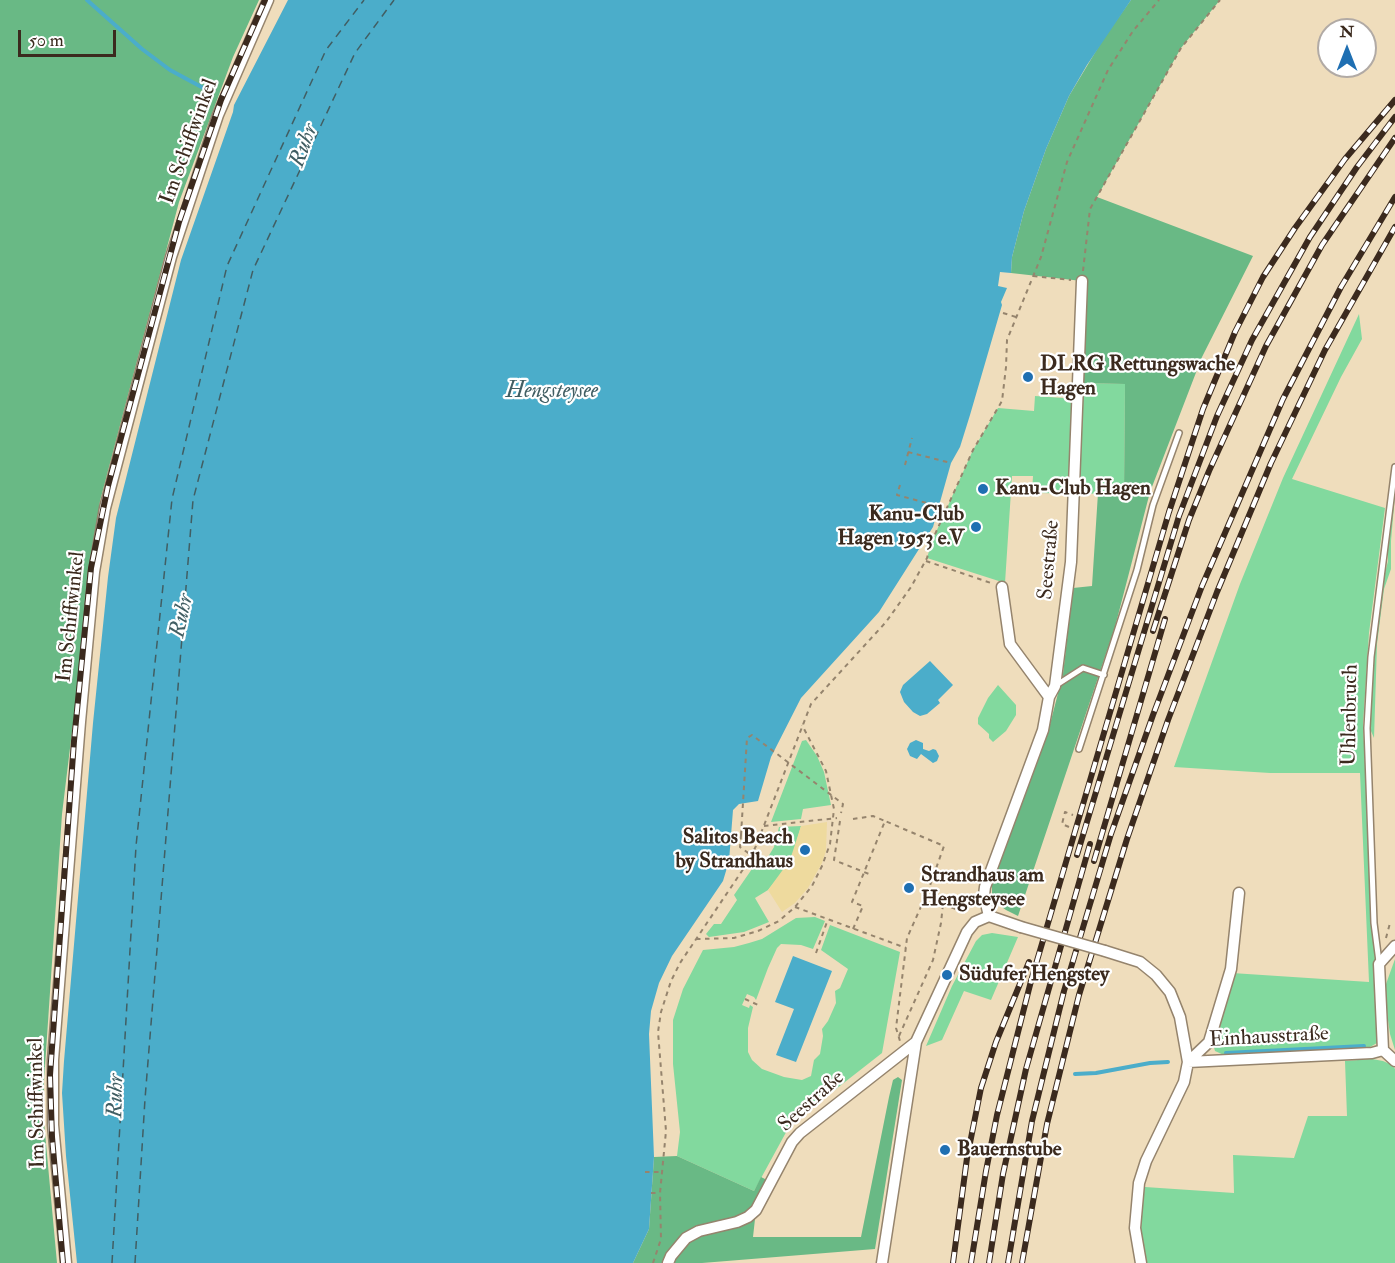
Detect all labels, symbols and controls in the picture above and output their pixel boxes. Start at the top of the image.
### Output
scale bar [21,18,118,56]
north arrow [1317,18,1377,78]
text: N [1340,22,1354,42]
text: 50 m [29,29,64,52]
street label: Im Schiffwinkel [156,76,224,208]
water label: Ruhr [285,121,325,171]
place label: DLRG Rettungswache Hagen [1040,352,1235,402]
marker: DLRG Rettungswache Hagen [1021,370,1035,384]
water label: Hengsteysee [506,379,598,405]
place label: Kanu-Club Hagen [995,476,1151,502]
marker: Kanu-Club Hagen [976,482,990,496]
place label: Kanu-Club Hagen 1953 e.V [838,502,964,552]
street label: Seestraße [1034,519,1066,601]
marker: Kanu-Club Hagen 1953 e.V [969,520,983,534]
street label: Im Schiffwinkel [53,550,91,684]
water label: Ruhr [166,592,200,640]
street label: Uhlenbruch [1338,664,1364,766]
place label: Salitos Beach by Strandhaus [675,825,793,875]
marker: Salitos Beach by Strandhaus [798,843,812,857]
place label: Strandhaus am Hengsteysee [921,863,1044,913]
marker: Strandhaus am Hengsteysee [902,881,916,895]
place label: Südufer Hengstey [959,962,1109,988]
marker: Südufer Hengstey [940,968,954,982]
street label: Einhausstraße [1209,1022,1329,1054]
street label: Im Schiffwinkel [24,1037,52,1169]
street label: Seestraße [774,1066,850,1138]
water label: Ruhr [103,1074,131,1118]
place label: Bauernstube [957,1137,1062,1163]
marker: Bauernstube [938,1143,952,1157]

